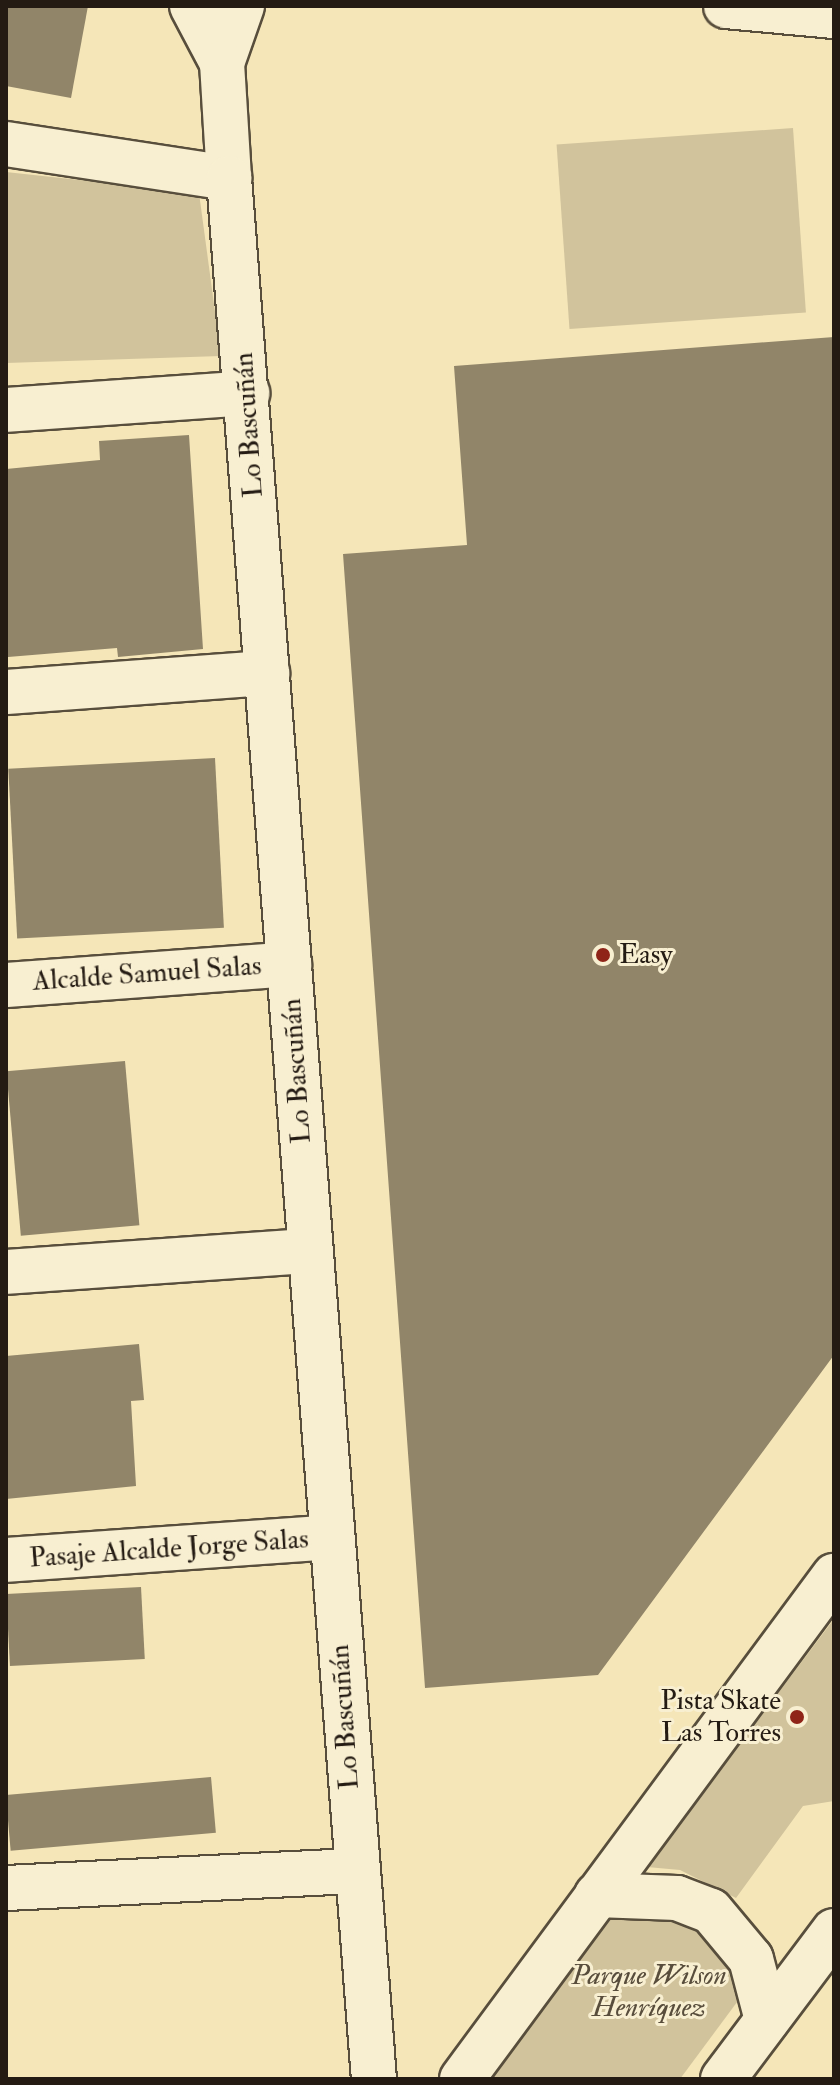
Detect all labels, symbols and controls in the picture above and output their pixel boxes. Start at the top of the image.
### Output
street label: Lo Bascuñán [227,351,271,499]
place label: Easy [619,938,673,972]
marker: Easy [594,946,612,964]
street label: Alcalde Samuel Salas [31,949,263,999]
street label: Lo Bascuñán [275,997,319,1145]
street label: Pasaje Alcalde Jorge Salas [28,1522,310,1576]
street label: Lo Bascuñán [323,1643,367,1791]
place label: Pista Skate Las Torres [660,1684,781,1750]
marker: Pista Skate Las Torres [788,1708,806,1726]
park label: Parque Wilson Henríquez [571,1959,727,2025]

